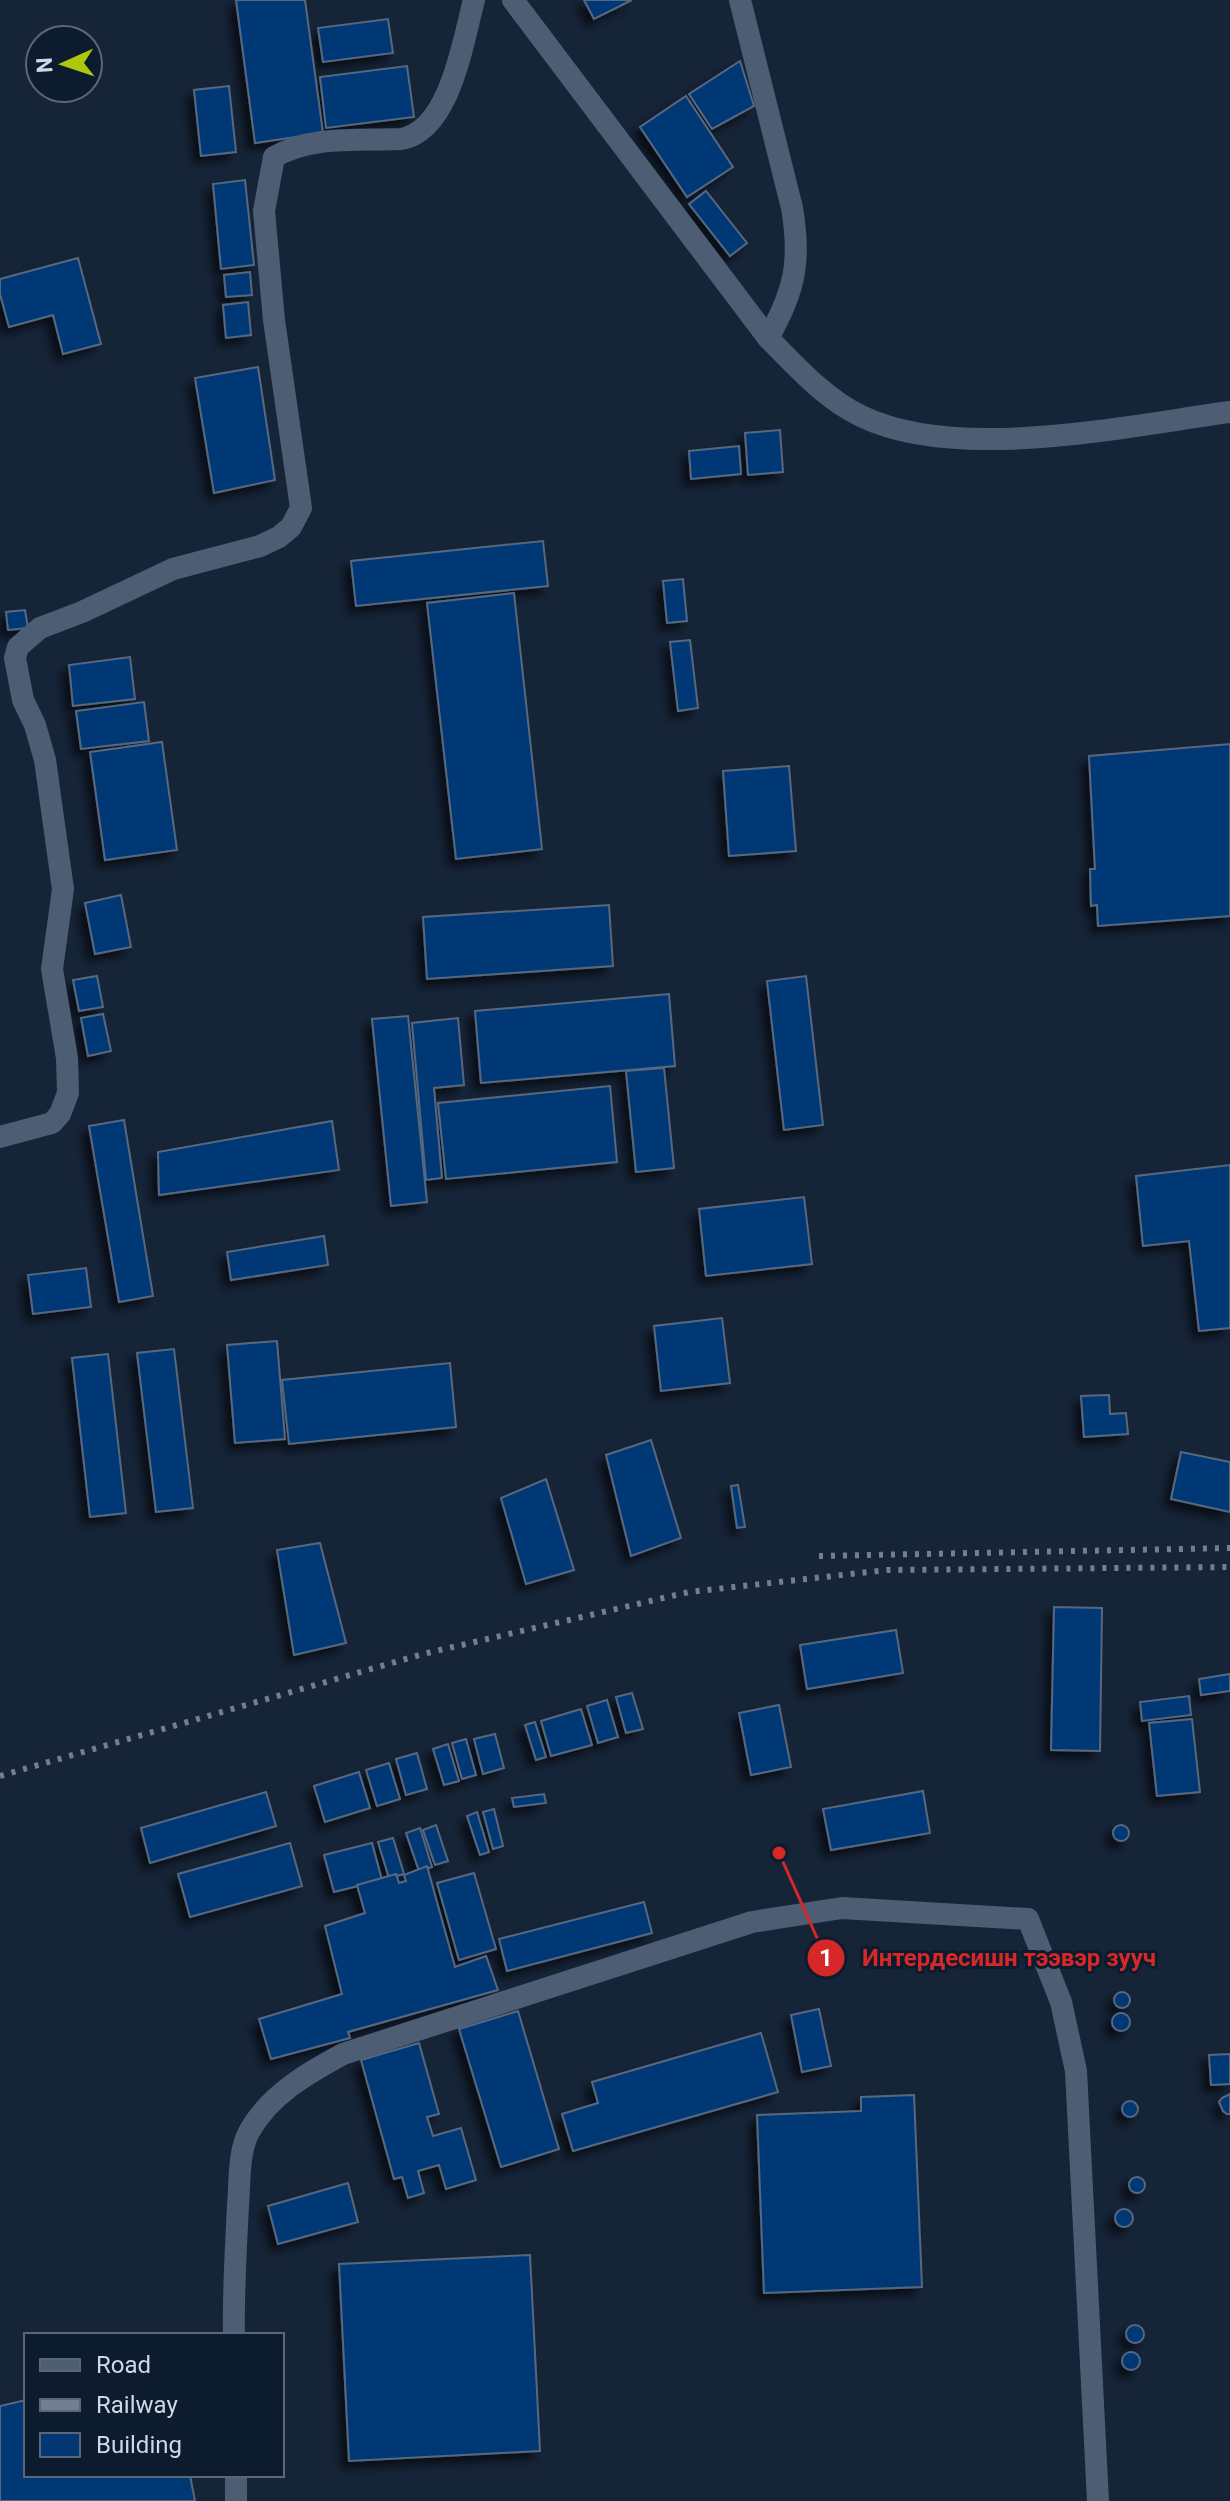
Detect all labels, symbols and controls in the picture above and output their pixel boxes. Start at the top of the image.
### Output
north arrow [24,24,104,104]
text: N [32,57,57,73]
callout: Интердесишн тээвэр зууч [806,1934,1172,1982]
text: 1 [819,1944,833,1972]
text: Интердесишн тээвэр зууч [862,1944,1156,1972]
legend [24,2333,284,2477]
text: Road [96,2351,151,2379]
text: Railway [96,2391,178,2419]
text: Building [96,2431,182,2459]

